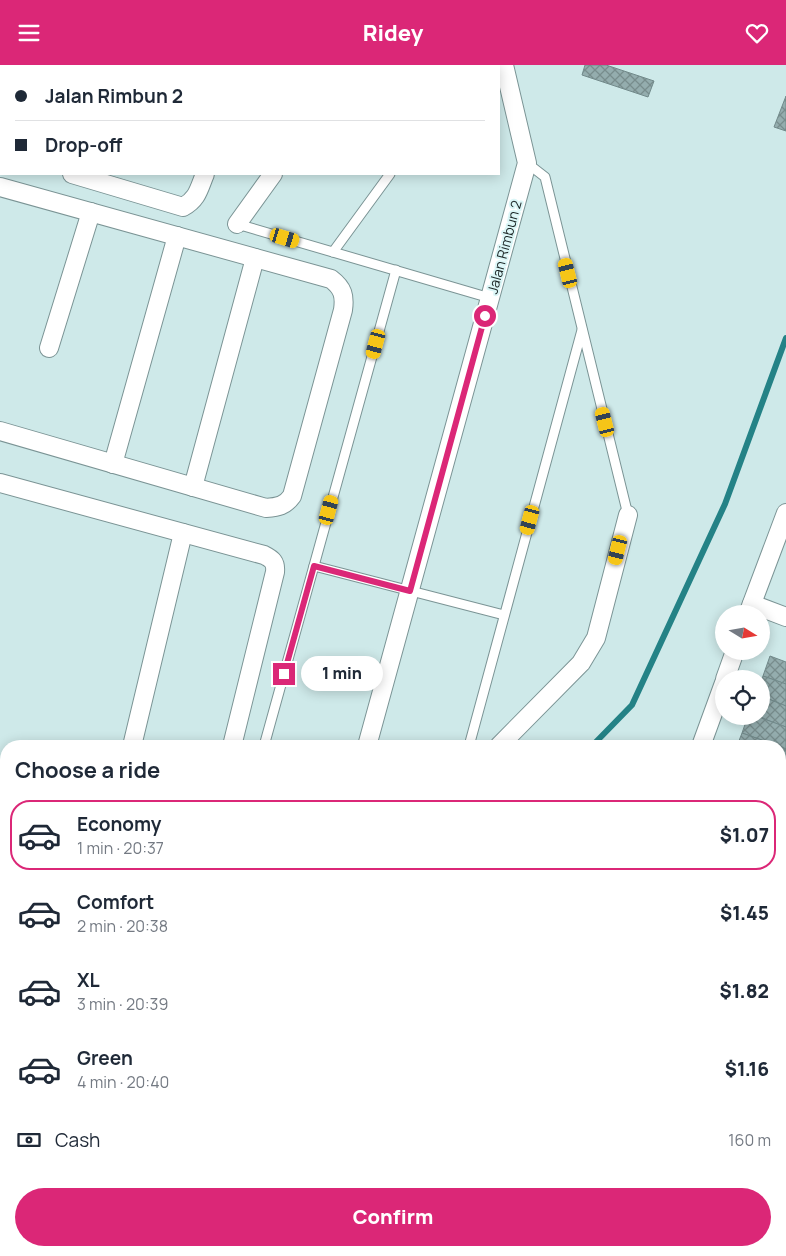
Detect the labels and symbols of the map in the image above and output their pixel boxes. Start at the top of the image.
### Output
street label: Jalan Rimbun 2 [482,198,526,296]
car [268,226,301,250]
car [557,257,578,289]
route start [474,305,496,327]
car [364,328,387,360]
car [594,406,615,438]
car [317,494,340,526]
car [518,504,541,536]
car [607,534,628,566]
north arrow [715,605,770,660]
callout: 1 min [302,657,384,691]
route end [273,663,295,685]

